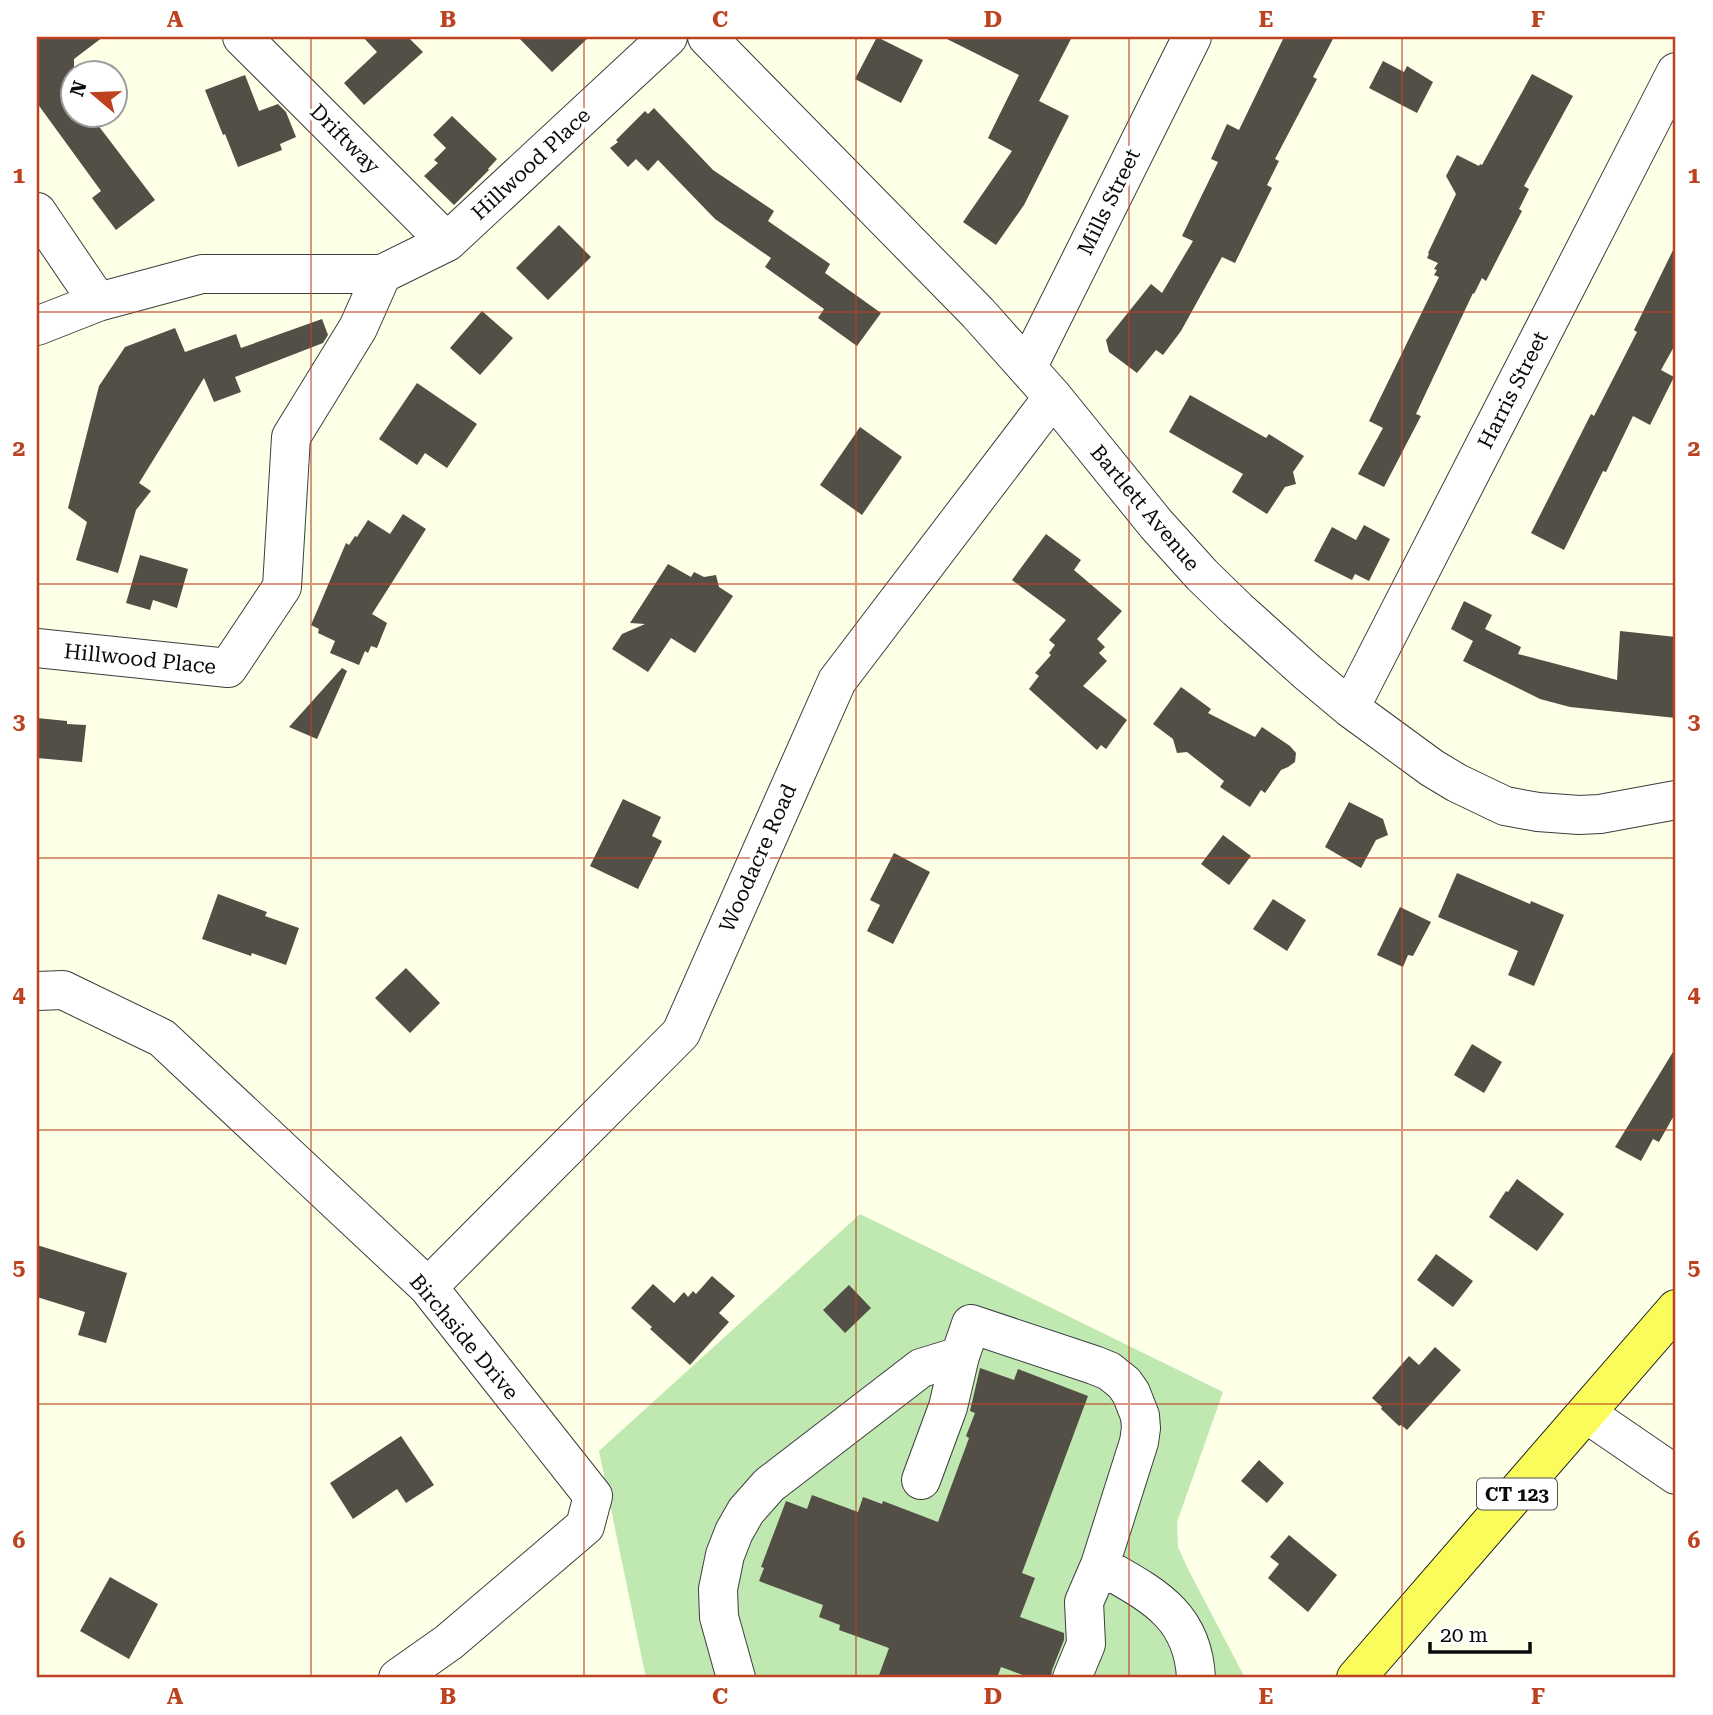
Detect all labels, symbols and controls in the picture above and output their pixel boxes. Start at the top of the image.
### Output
text: A [167,6,184,33]
text: B [440,6,456,33]
text: C [712,6,728,33]
text: D [984,6,1002,33]
text: E [1259,6,1273,33]
text: F [1531,6,1545,33]
north arrow [60,60,130,130]
text: N [65,78,92,99]
street label: Driftway [305,99,385,179]
street label: Hillwood Place [467,103,595,225]
street label: Mills Street [1073,145,1145,259]
text: 1 [13,162,26,189]
text: 1 [1688,162,1701,189]
street label: Harris Street [1473,327,1553,453]
text: 2 [13,435,25,462]
text: 2 [1688,435,1700,462]
street label: Bartlett Avenue [1085,440,1205,576]
street label: Hillwood Place [63,639,217,679]
text: 3 [13,708,26,735]
text: 3 [1688,708,1701,735]
street label: Woodacre Road [715,780,802,936]
text: 4 [13,981,26,1008]
text: 4 [1688,981,1701,1008]
text: 5 [13,1254,26,1281]
text: 5 [1688,1254,1701,1281]
street label: Birchside Drive [405,1269,523,1405]
road number: CT 123 [1477,1478,1557,1510]
text: 6 [13,1527,26,1554]
text: 6 [1688,1527,1701,1554]
scale bar [1430,1610,1529,1654]
text: 20 m [1440,1623,1488,1647]
text: A [167,1683,184,1710]
text: B [440,1683,456,1710]
text: C [712,1683,728,1710]
text: D [984,1683,1002,1710]
text: E [1259,1683,1273,1710]
text: F [1531,1683,1545,1710]

